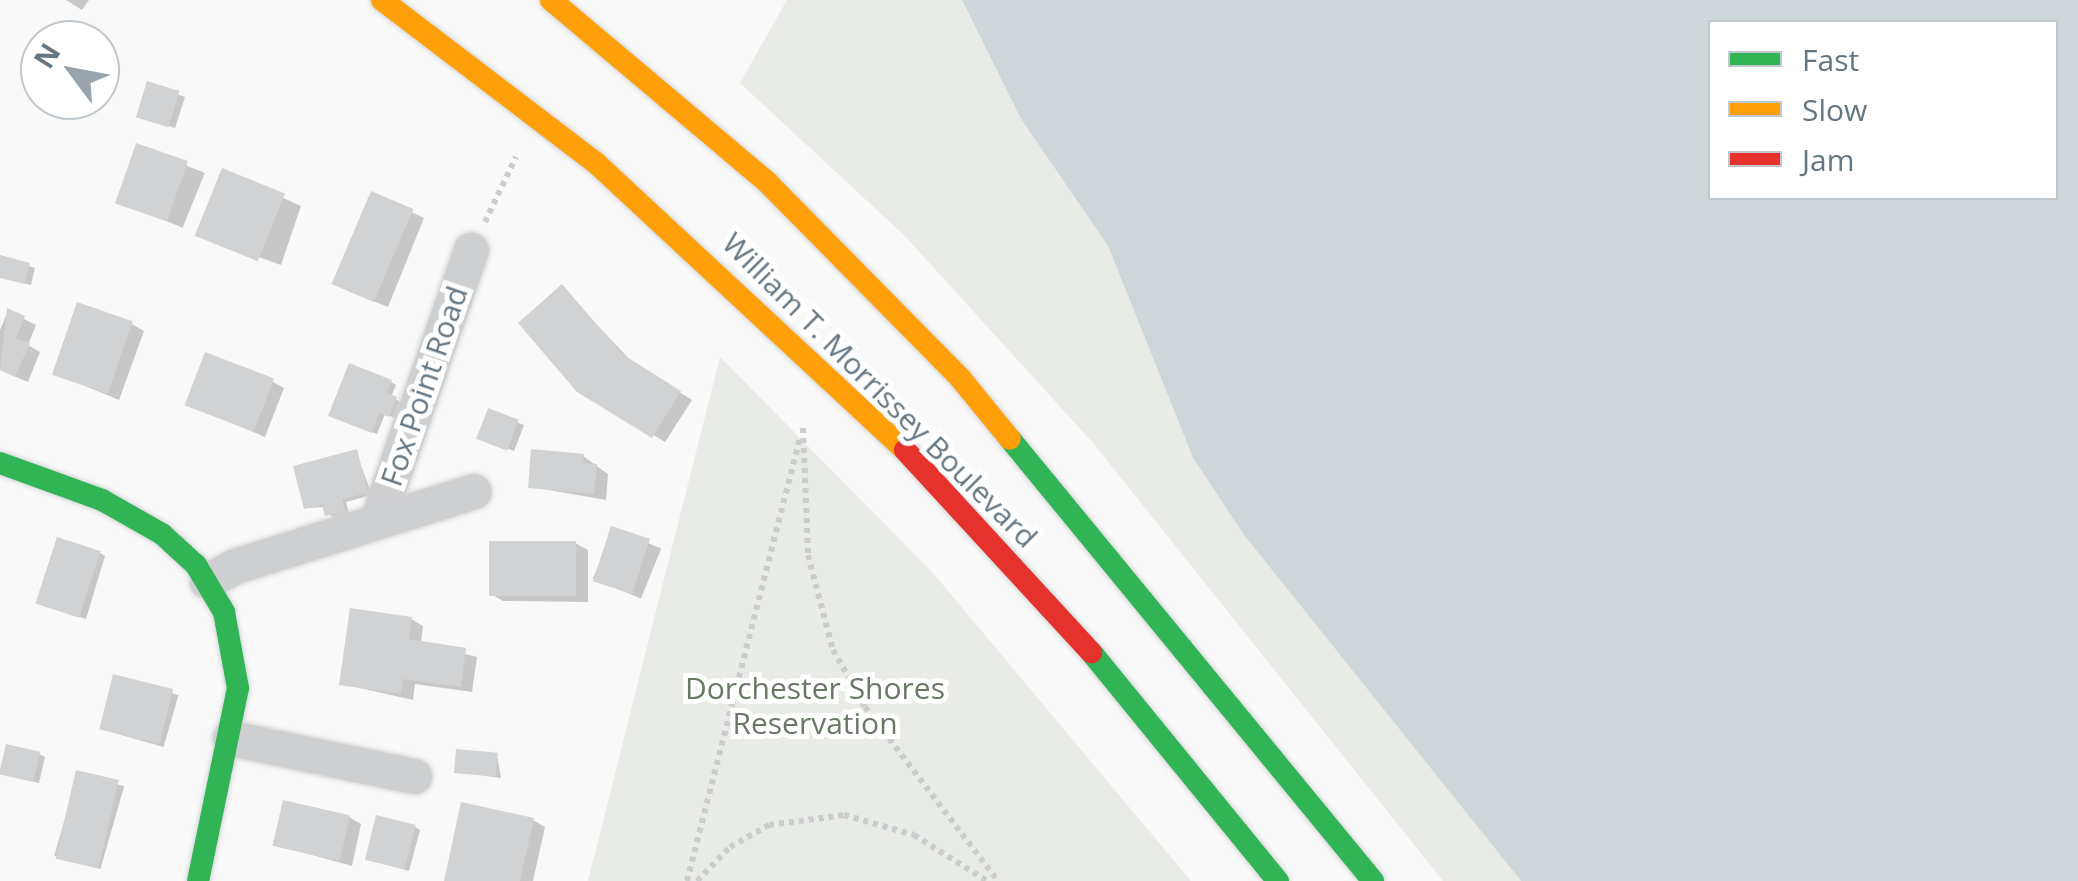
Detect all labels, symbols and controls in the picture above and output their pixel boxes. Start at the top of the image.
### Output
north arrow [20,20,120,120]
legend [1708,20,2058,200]
text: N [24,35,68,75]
text: Fast [1802,39,1859,80]
text: Slow [1802,89,1867,130]
text: Jam [1802,139,1855,180]
street label: William T. Morrissey Boulevard [715,225,1045,555]
street label: Fox Point Road [373,281,475,491]
park label: Dorchester Shores Reservation [685,670,945,740]

